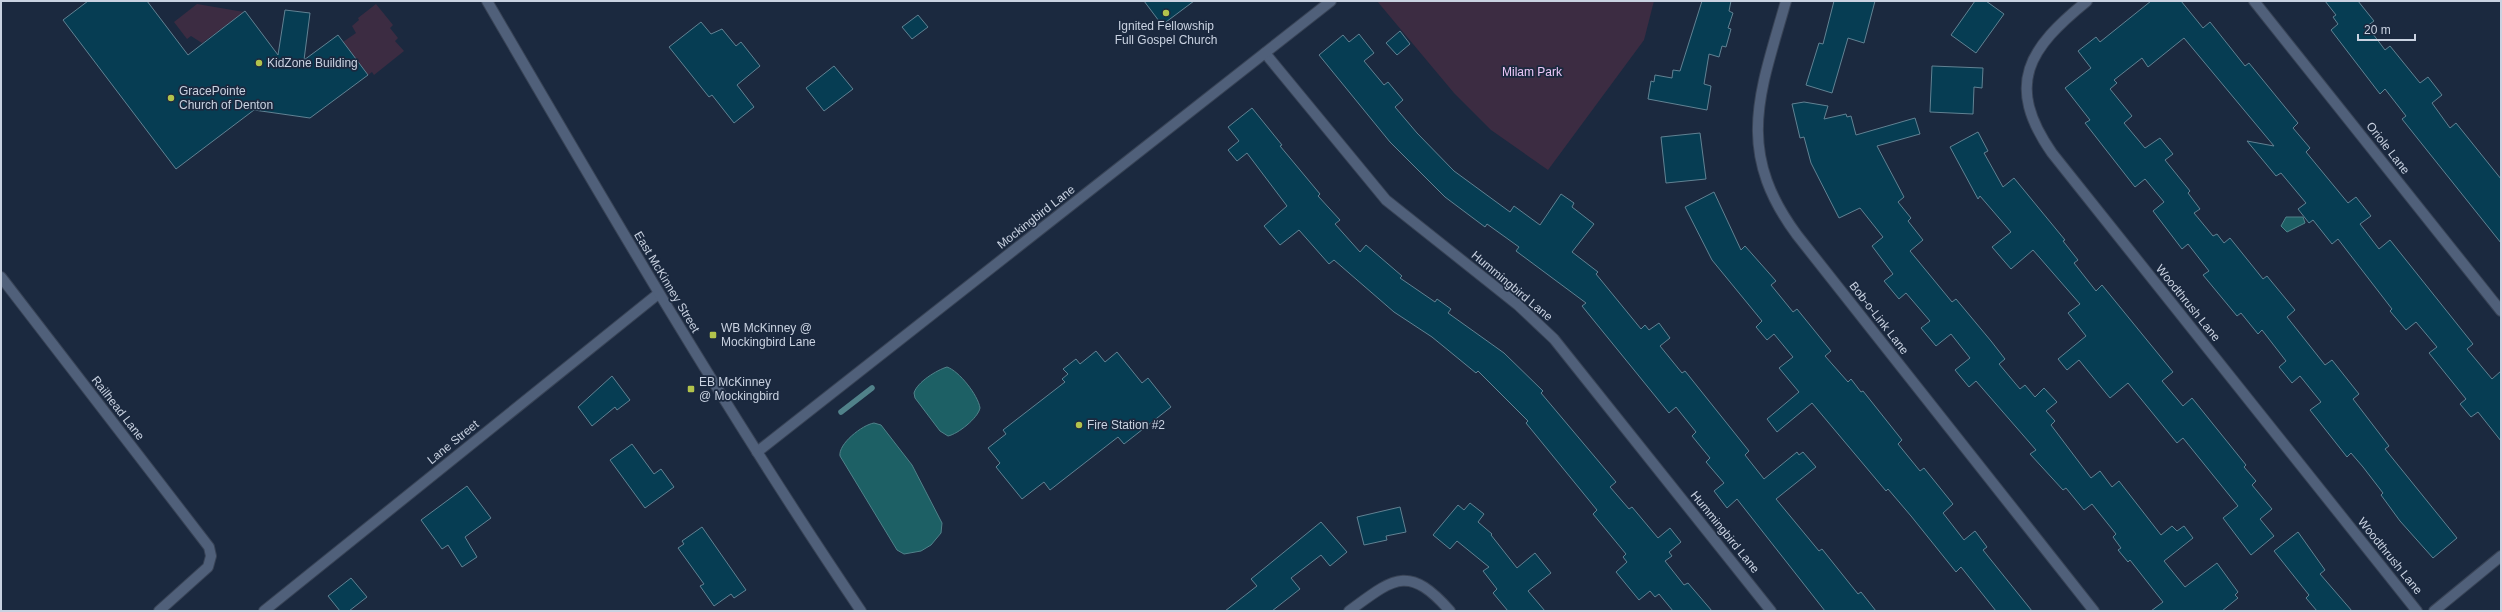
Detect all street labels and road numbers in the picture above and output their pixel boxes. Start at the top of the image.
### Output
street label: Oriole Lane [2363,119,2413,177]
street label: Mockingbird Lane [994,182,1078,252]
street label: East McKinney Street [631,229,703,336]
street label: Hummingbird Lane [1469,248,1556,324]
street label: Woodthrush Lane [2153,262,2223,344]
street label: Bob-o-Link Lane [1846,279,1912,357]
street label: Railhead Lane [89,373,148,443]
street label: Lane Street [424,417,482,467]
street label: Hummingbird Lane [1688,488,1763,576]
street label: Woodthrush Lane [2355,515,2425,597]

